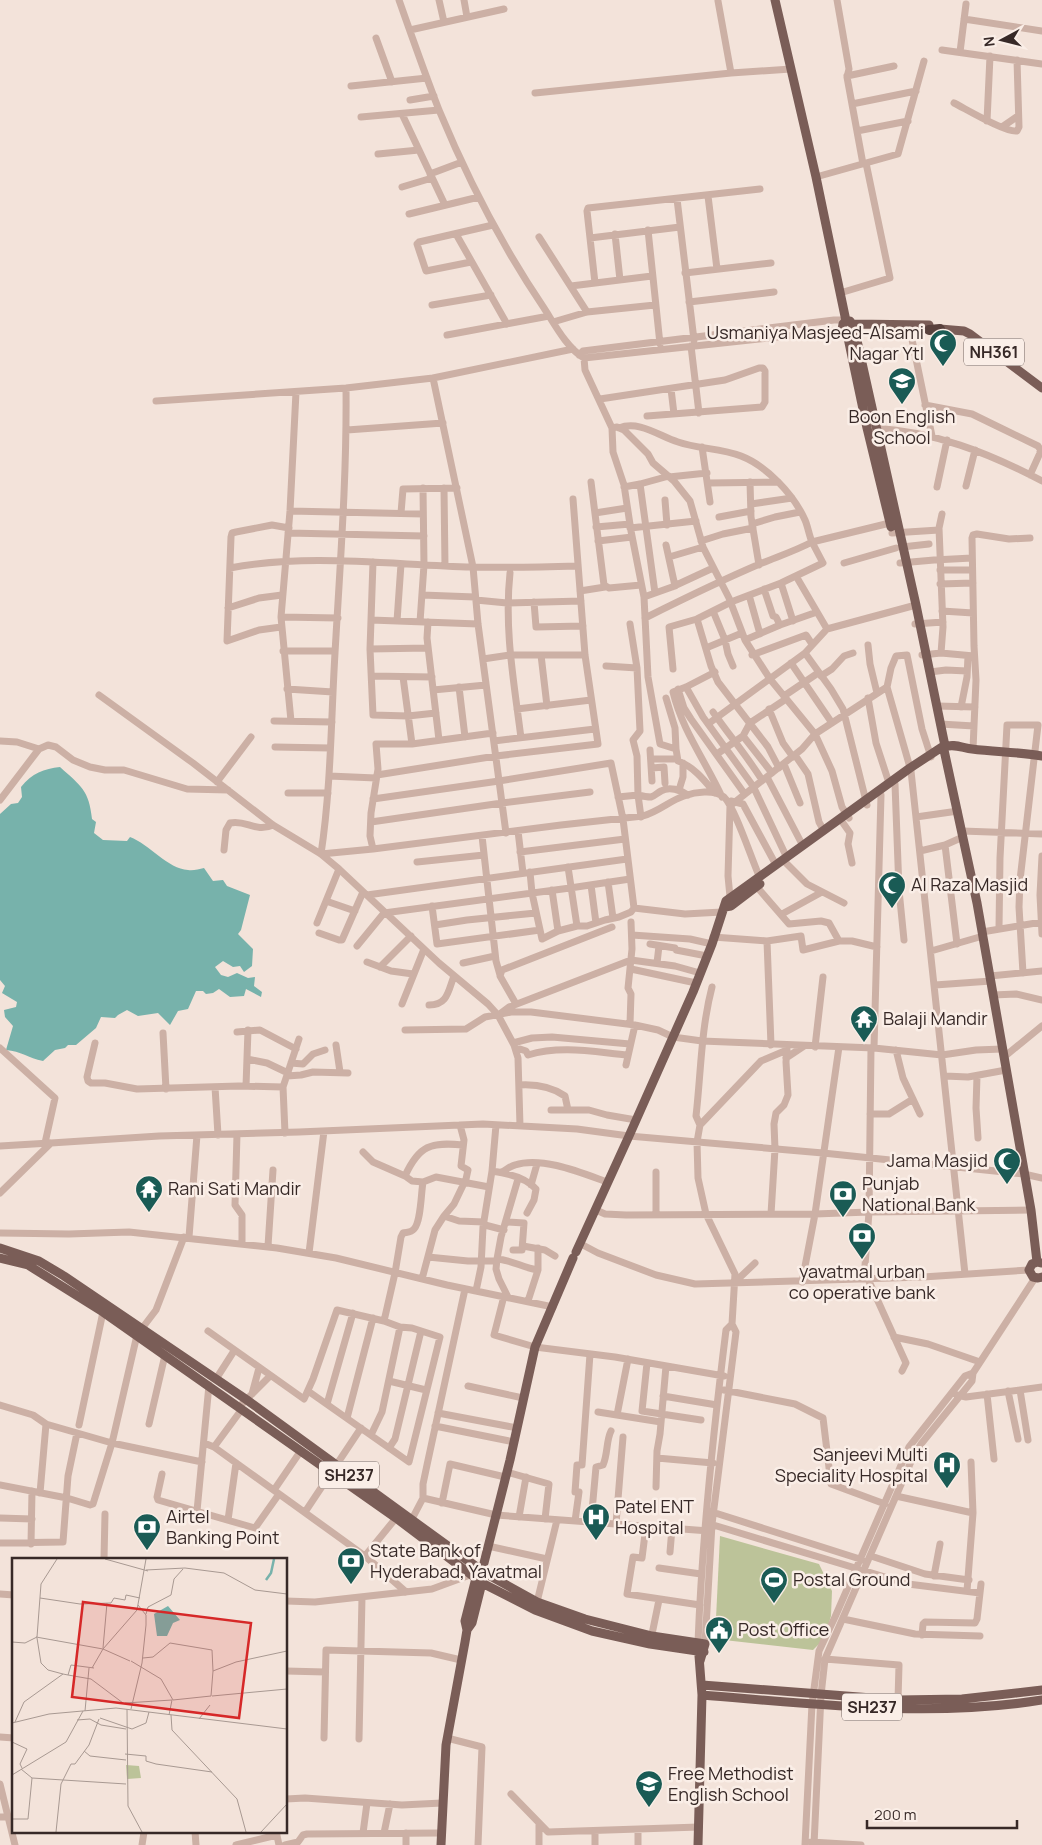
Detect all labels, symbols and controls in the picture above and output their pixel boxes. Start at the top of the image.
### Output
north arrow [977,15,1027,65]
text: N [979,35,999,48]
place label: Usmaniya Masjeed-Alsami Nagar Ytl [707,320,924,365]
mosque icon: Usmaniya Masjeed-Alsami Nagar Ytl [928,328,958,367]
road number: NH361 [964,338,1024,366]
school or university icon: Boon English School [887,366,917,405]
place label: Boon English School [849,404,955,449]
mosque icon: Al Raza Masjid [877,870,907,909]
place label: Al Raza Masjid [911,872,1028,896]
temple icon: Balaji Mandir [849,1004,879,1043]
place label: Balaji Mandir [883,1006,988,1030]
mosque icon: Jama Masjid [992,1146,1022,1185]
place label: Jama Masjid [887,1148,988,1172]
place label: Punjab National Bank [862,1171,977,1216]
temple icon: Rani Sati Mandir [134,1174,164,1213]
place label: Rani Sati Mandir [168,1176,302,1200]
bank icon: Punjab National Bank [828,1179,858,1218]
bank icon: yavatmal urban co operative bank [847,1221,877,1260]
place label: yavatmal urban co operative bank [789,1259,936,1304]
place label: Sanjeevi Multi Speciality Hospital [775,1442,928,1487]
hospital icon: Sanjeevi Multi Speciality Hospital [932,1450,962,1489]
road number: SH237 [319,1462,379,1488]
place label: Patel ENT Hospital [615,1494,694,1539]
hospital icon: Patel ENT Hospital [581,1502,611,1541]
place label: Airtel Banking Point [166,1504,279,1549]
bank icon: Airtel Banking Point [132,1512,162,1551]
place label: State Bank of Hyderabad, Yavatmal [370,1538,542,1583]
bank icon: State Bank of Hyderabad, Yavatmal [336,1546,366,1585]
inset map [12,1558,288,1832]
sports icon: Postal Ground [759,1565,789,1604]
place label: Postal Ground [793,1567,910,1591]
public building icon: Post Office [704,1615,734,1654]
place label: Post Office [738,1617,829,1641]
road number: SH237 [842,1694,902,1720]
place label: Free Methodist English School [668,1761,794,1806]
school or university icon: Free Methodist English School [634,1769,664,1808]
scale bar [867,1798,1017,1830]
text: 200 m [874,1804,917,1825]

